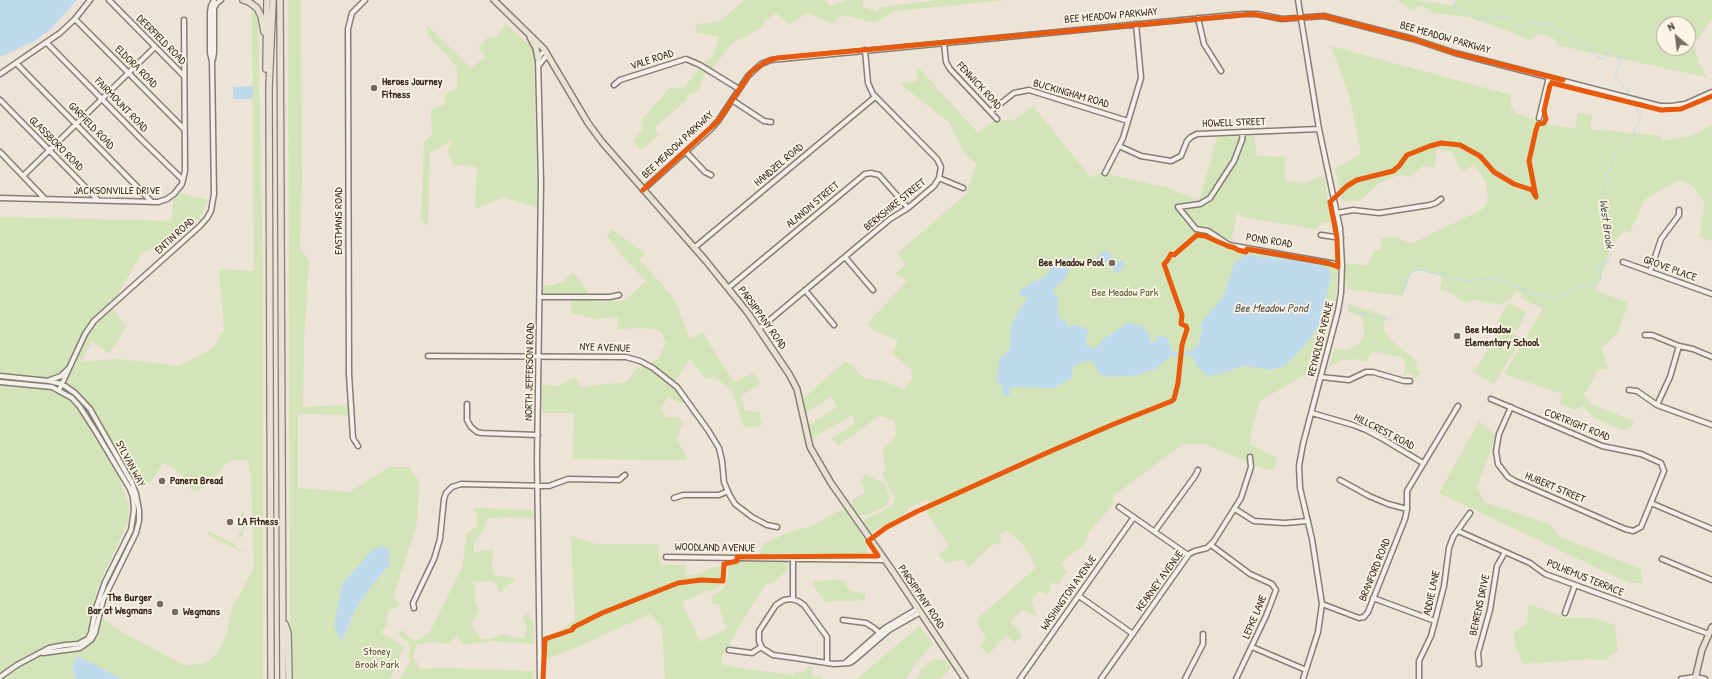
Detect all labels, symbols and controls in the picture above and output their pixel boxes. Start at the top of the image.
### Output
street label: BEE MEADOW PARKWAY [1064,5,1158,27]
street label: DEERFIELD ROAD [133,12,189,68]
north arrow [1656,16,1696,56]
street label: BEE MEADOW PARKWAY [1398,19,1492,57]
text: N [1665,19,1677,34]
street label: ELDORA ROAD [112,43,160,91]
street label: VALE ROAD [629,47,675,73]
street label: FENWICK ROAD [954,59,1004,113]
street label: FAIRMOUNT ROAD [92,75,150,135]
place label: Heroes Journey Fitness [382,75,442,101]
street label: BUCKINGHAM ROAD [1031,77,1111,111]
marker: Heroes Journey Fitness [369,83,379,93]
street label: GARFIELD ROAD [65,100,117,152]
street label: BEE MEADOW PARKWAY [639,108,717,182]
street label: GLASSBORO ROAD [26,114,86,174]
street label: HOWELL STREET [1202,115,1266,131]
street label: HANDZEL ROAD [752,141,806,189]
street label: BERKSHIRE STREET [861,176,929,234]
street label: ALANON STREET [784,179,842,231]
street label: JACKSONVILLE DRIVE [74,184,160,198]
street label: EASTMANS ROAD [332,187,346,255]
water label: West Brook [1595,199,1617,249]
street label: ENTIN ROAD [153,215,197,257]
street label: POND ROAD [1245,231,1293,251]
street label: GROVE PLACE [1642,253,1698,285]
place label: Bee Meadow Pool [1038,256,1104,270]
marker: Bee Meadow Pool [1107,258,1117,268]
street label: PARSIPPANY ROAD [735,284,789,352]
park label: Bee Meadow Park [1092,286,1158,300]
street label: REYNOLDS AVENUE [1305,300,1337,378]
water label: Bee Meadow Pond [1234,302,1308,316]
street label: NORTH JEFFERSON ROAD [523,323,537,421]
place label: Bee Meadow Elementary School [1465,323,1539,349]
marker: Bee Meadow Elementary School [1452,331,1462,341]
street label: NYE AVENUE [579,341,631,355]
street label: CORTRIGHT ROAD [1542,406,1612,444]
street label: HILLCREST ROAD [1351,411,1417,453]
street label: SYLVAN WAY [112,438,148,490]
street label: HUBERT STREET [1523,469,1587,507]
place label: Panera Bread [170,474,223,488]
marker: Panera Bread [157,476,167,486]
place label: LA Fitness [238,515,278,529]
marker: LA Fitness [225,517,235,527]
street label: BRANFORD ROAD [1356,537,1394,603]
street label: WOODLAND AVENUE [675,541,755,555]
street label: KEARNEY AVENUE [1133,548,1187,614]
street label: WASHINGTON AVENUE [1038,553,1100,633]
street label: POLHEMUS TERRACE [1545,557,1625,599]
street label: PARSIPPANY ROAD [895,563,947,631]
street label: ADDIE LANE [1421,569,1443,617]
street label: BEHRENS DRIVE [1467,573,1493,637]
place label: The Burger Bar at Wegmans [88,591,152,617]
street label: LEFKE LANE [1240,593,1270,641]
marker: The Burger Bar at Wegmans [155,599,165,609]
place label: Wegmans [183,605,220,619]
marker: Wegmans [170,607,180,617]
park label: Stoney Brook Park [355,645,399,671]

